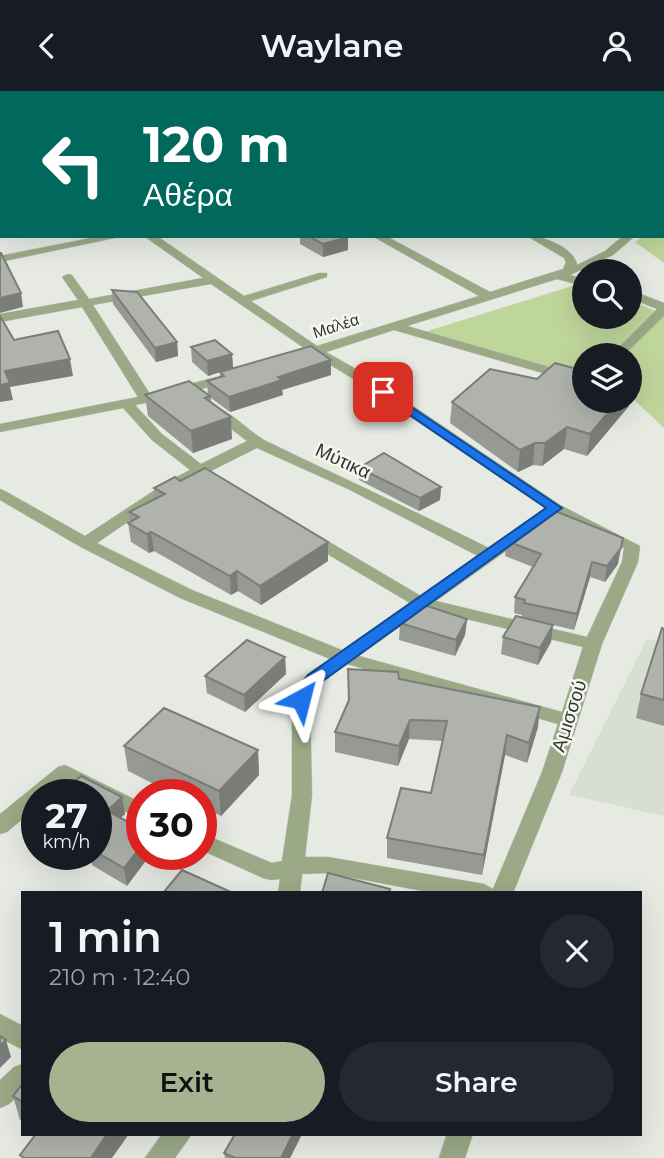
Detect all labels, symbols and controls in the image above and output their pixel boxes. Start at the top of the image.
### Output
text: Waylane [261,26,403,65]
icon: back [28,27,66,65]
icon: person [598,27,636,65]
text: 120 m [143,115,290,174]
icon: left [28,119,119,210]
text: Αθέρα [143,175,233,214]
map controls [572,259,642,413]
button: search [572,259,642,329]
street label: Μαλέα [310,310,362,342]
button: layers [572,343,642,413]
pin [353,362,413,422]
icon: arrive [364,373,402,411]
street label: Μύτικα [312,438,374,484]
position arrow [264,662,338,736]
street label: Αμισσού [547,677,591,755]
speed limit sign: 30 [126,779,217,870]
text: 27 [45,794,88,837]
text: km/h [42,831,91,853]
text: 1 min [49,911,162,963]
button: close [540,914,614,988]
text: 210 m · 12:40 [49,963,191,991]
button: Exit [49,1042,325,1122]
button: Share [339,1042,614,1122]

